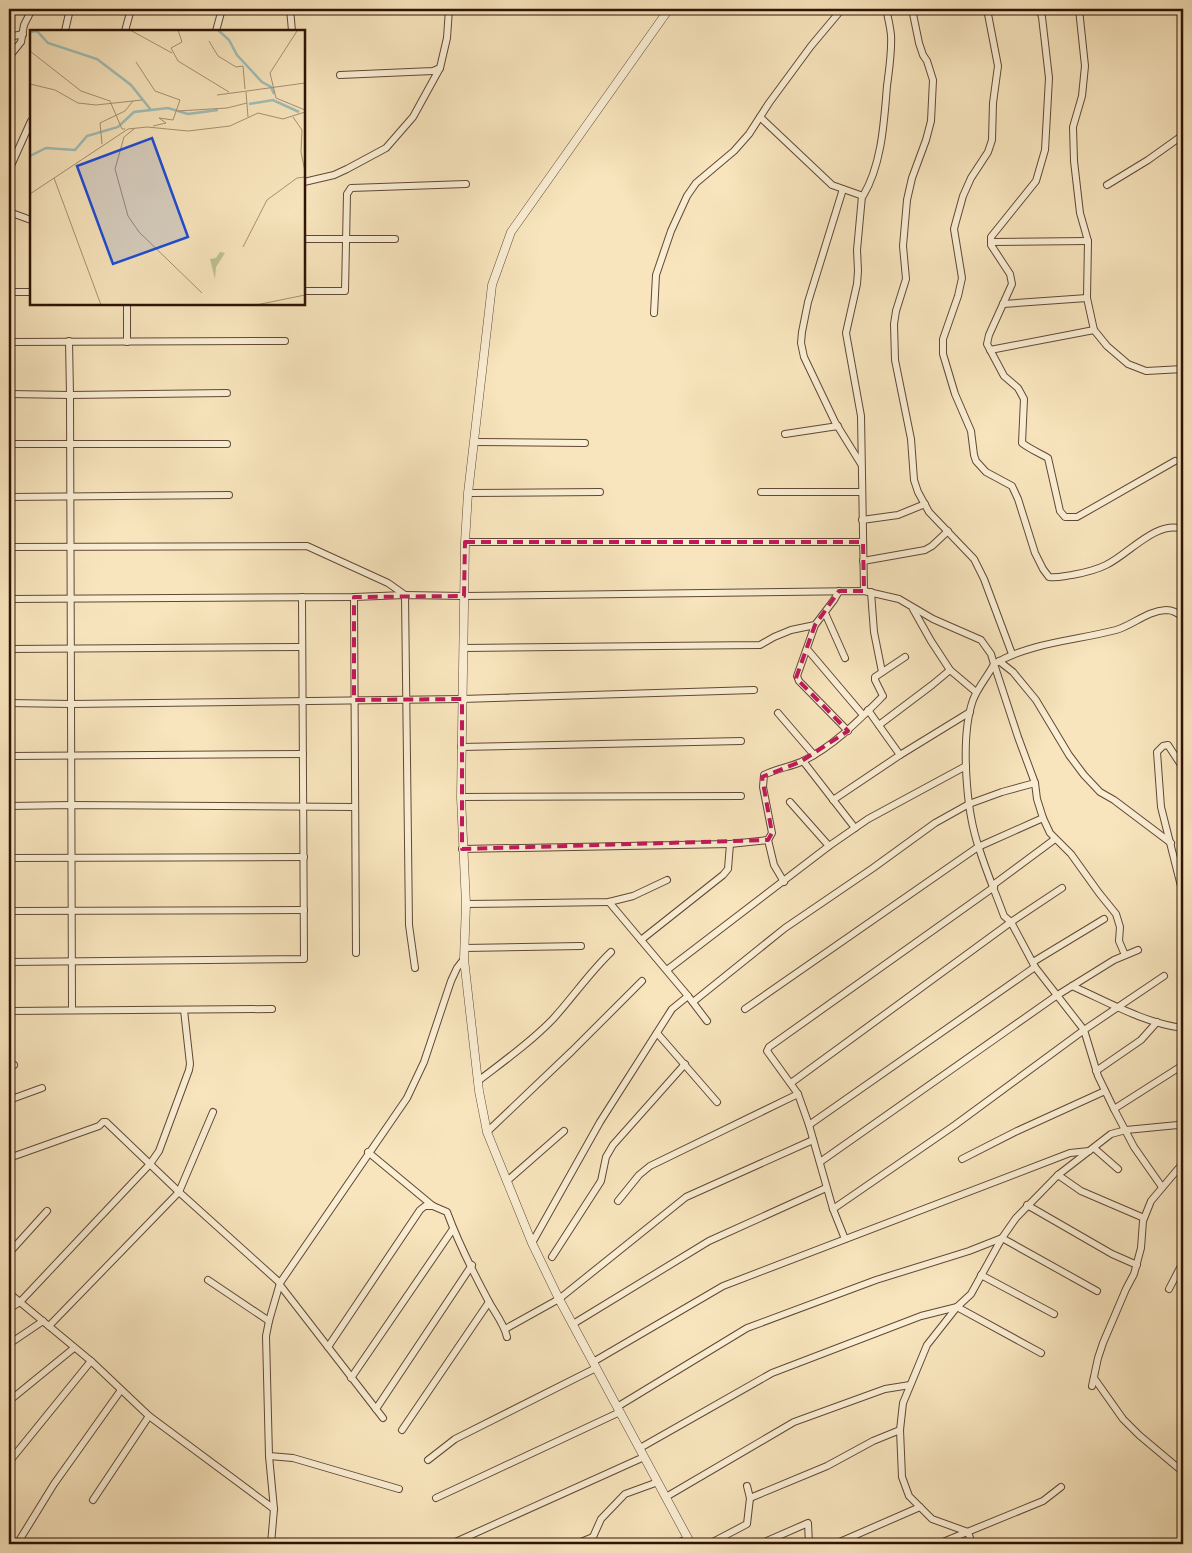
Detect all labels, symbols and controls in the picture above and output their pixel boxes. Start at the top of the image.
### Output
inset map [30,30,305,305]

